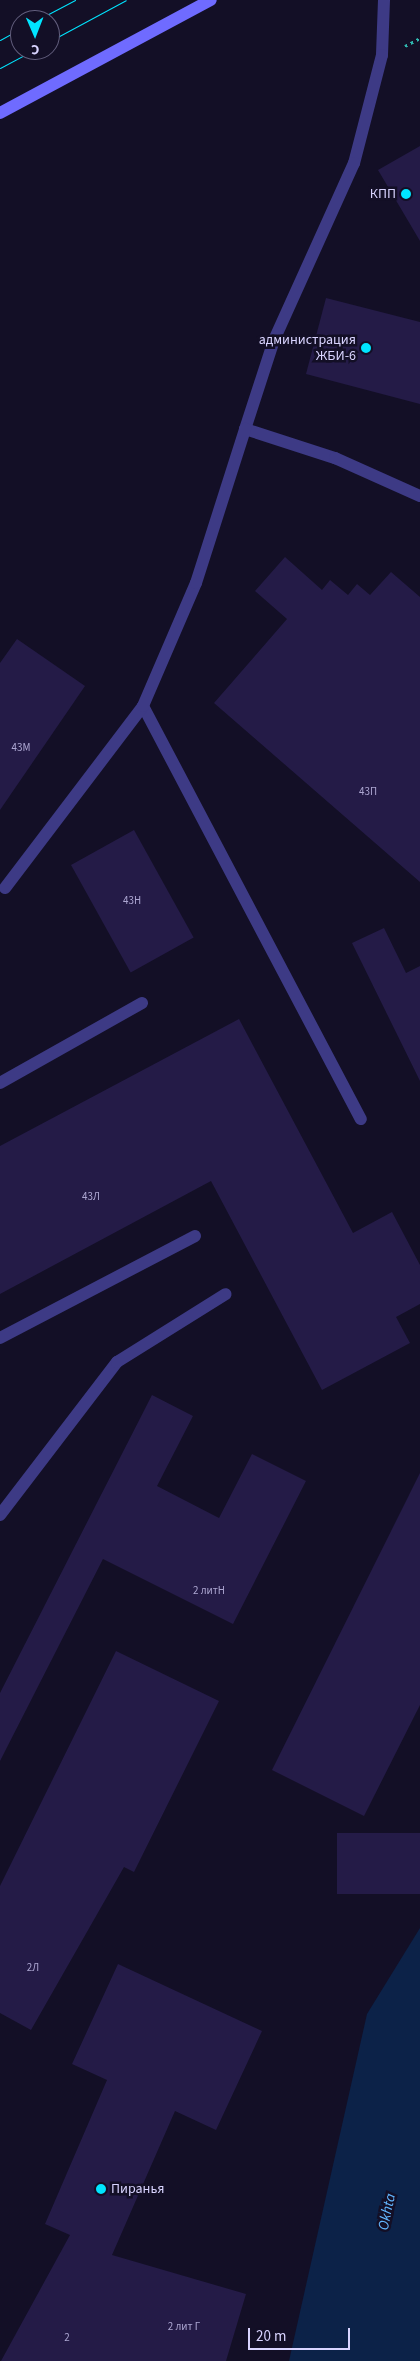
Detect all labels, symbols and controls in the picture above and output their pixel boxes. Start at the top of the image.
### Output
north arrow [10,10,60,60]
text: С [31,39,39,59]
place label: КПП [370,186,396,202]
marker: КПП [400,188,412,200]
place label: администрация ЖБИ-6 [259,332,356,364]
marker: администрация ЖБИ-6 [360,342,372,354]
house number: 43М [12,741,30,755]
house number: 43П [359,785,377,799]
house number: 43Н [123,894,141,908]
house number: 43Л [82,1190,100,1204]
house number: 2 литН [193,1584,225,1598]
house number: 2Л [27,1961,39,1975]
place label: Пиранья [111,2181,164,2197]
marker: Пиранья [95,2183,107,2195]
water label: Okhta [374,2192,400,2232]
scale bar [250,2318,352,2350]
house number: 2 лит Г [168,2320,200,2334]
text: 20 m [256,2326,286,2347]
house number: 2 [64,2331,70,2345]

